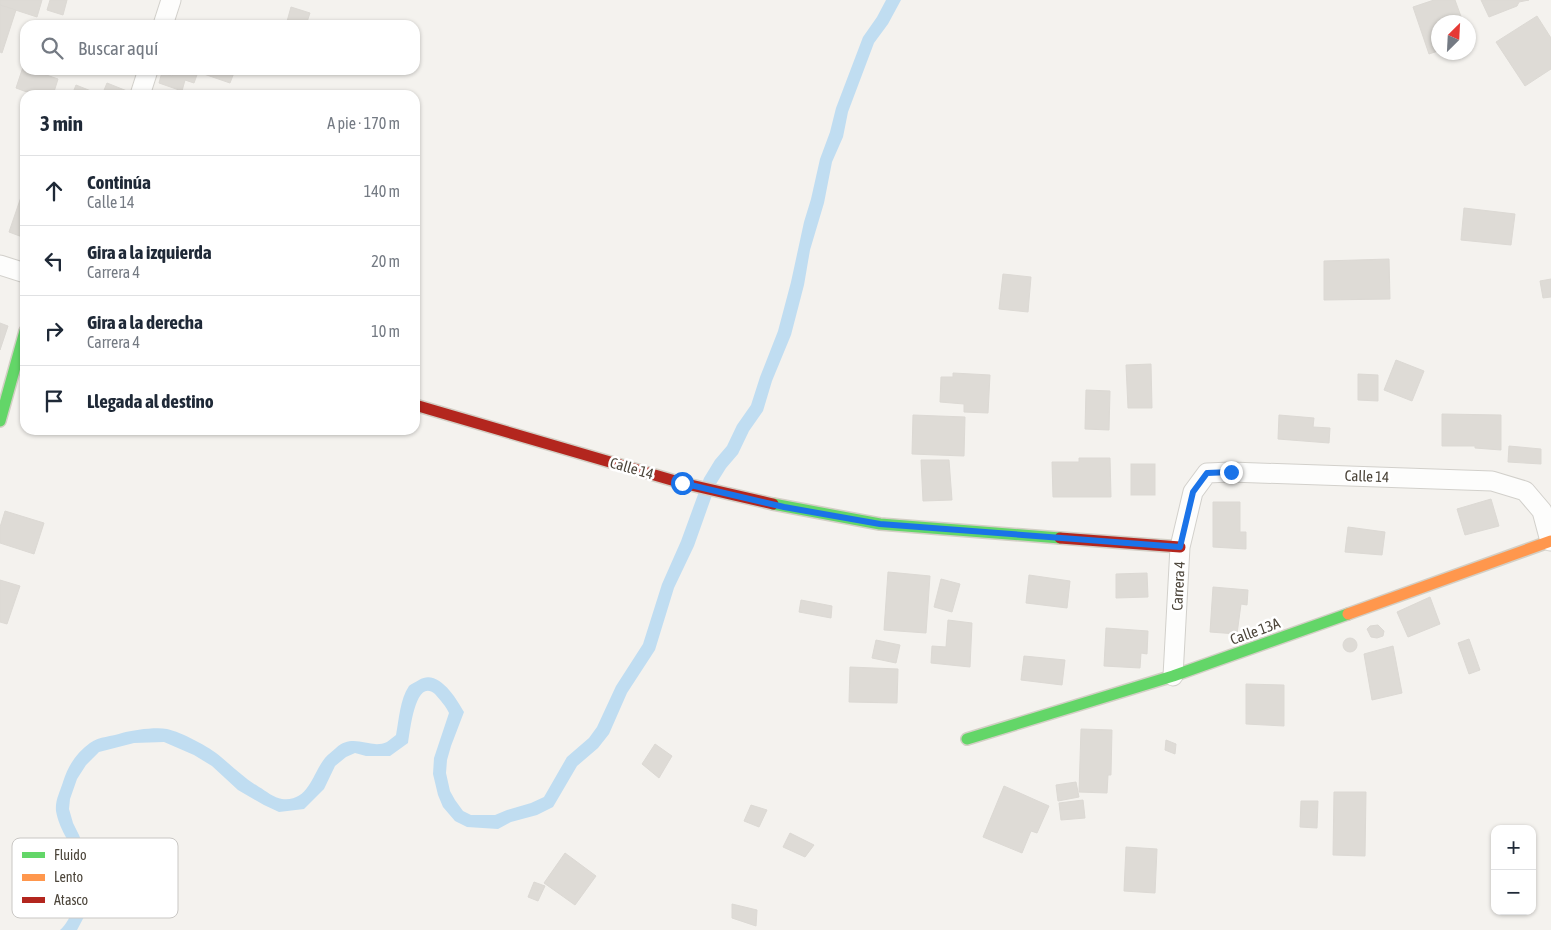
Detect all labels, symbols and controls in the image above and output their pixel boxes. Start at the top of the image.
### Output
north arrow [1431,15,1476,60]
search box [20,20,420,75]
icon: search [38,34,66,62]
text: Buscar aquí [78,37,158,59]
text: 3 min [40,111,83,135]
text: A pie · 170 m [327,114,400,132]
text: Continúa [87,171,151,193]
icon: ahead [40,177,68,205]
text: 140 m [364,182,400,200]
text: Calle 14 [87,193,134,211]
text: Gira a la izquierda [87,241,212,263]
icon: left [40,247,68,275]
text: 20 m [371,252,400,270]
text: Carrera 4 [87,263,140,281]
text: Gira a la derecha [87,311,203,333]
icon: right [40,317,68,345]
text: 10 m [371,322,400,340]
text: Carrera 4 [87,333,140,351]
icon: arrive [40,387,68,415]
text: Llegada al destino [87,390,214,412]
street label: Calle 14 [608,454,656,482]
route end [1220,461,1243,484]
street label: Calle 14 [1344,467,1390,485]
route start [671,472,694,495]
street label: Carrera 4 [1168,561,1188,611]
street label: Calle 13A [1228,614,1283,648]
map controls [1491,825,1536,915]
button: + [1491,825,1536,870]
legend [12,838,178,918]
text: Fluido [54,847,87,863]
text: Lento [54,869,83,885]
button: − [1491,870,1536,915]
text: Atasco [54,892,88,908]

